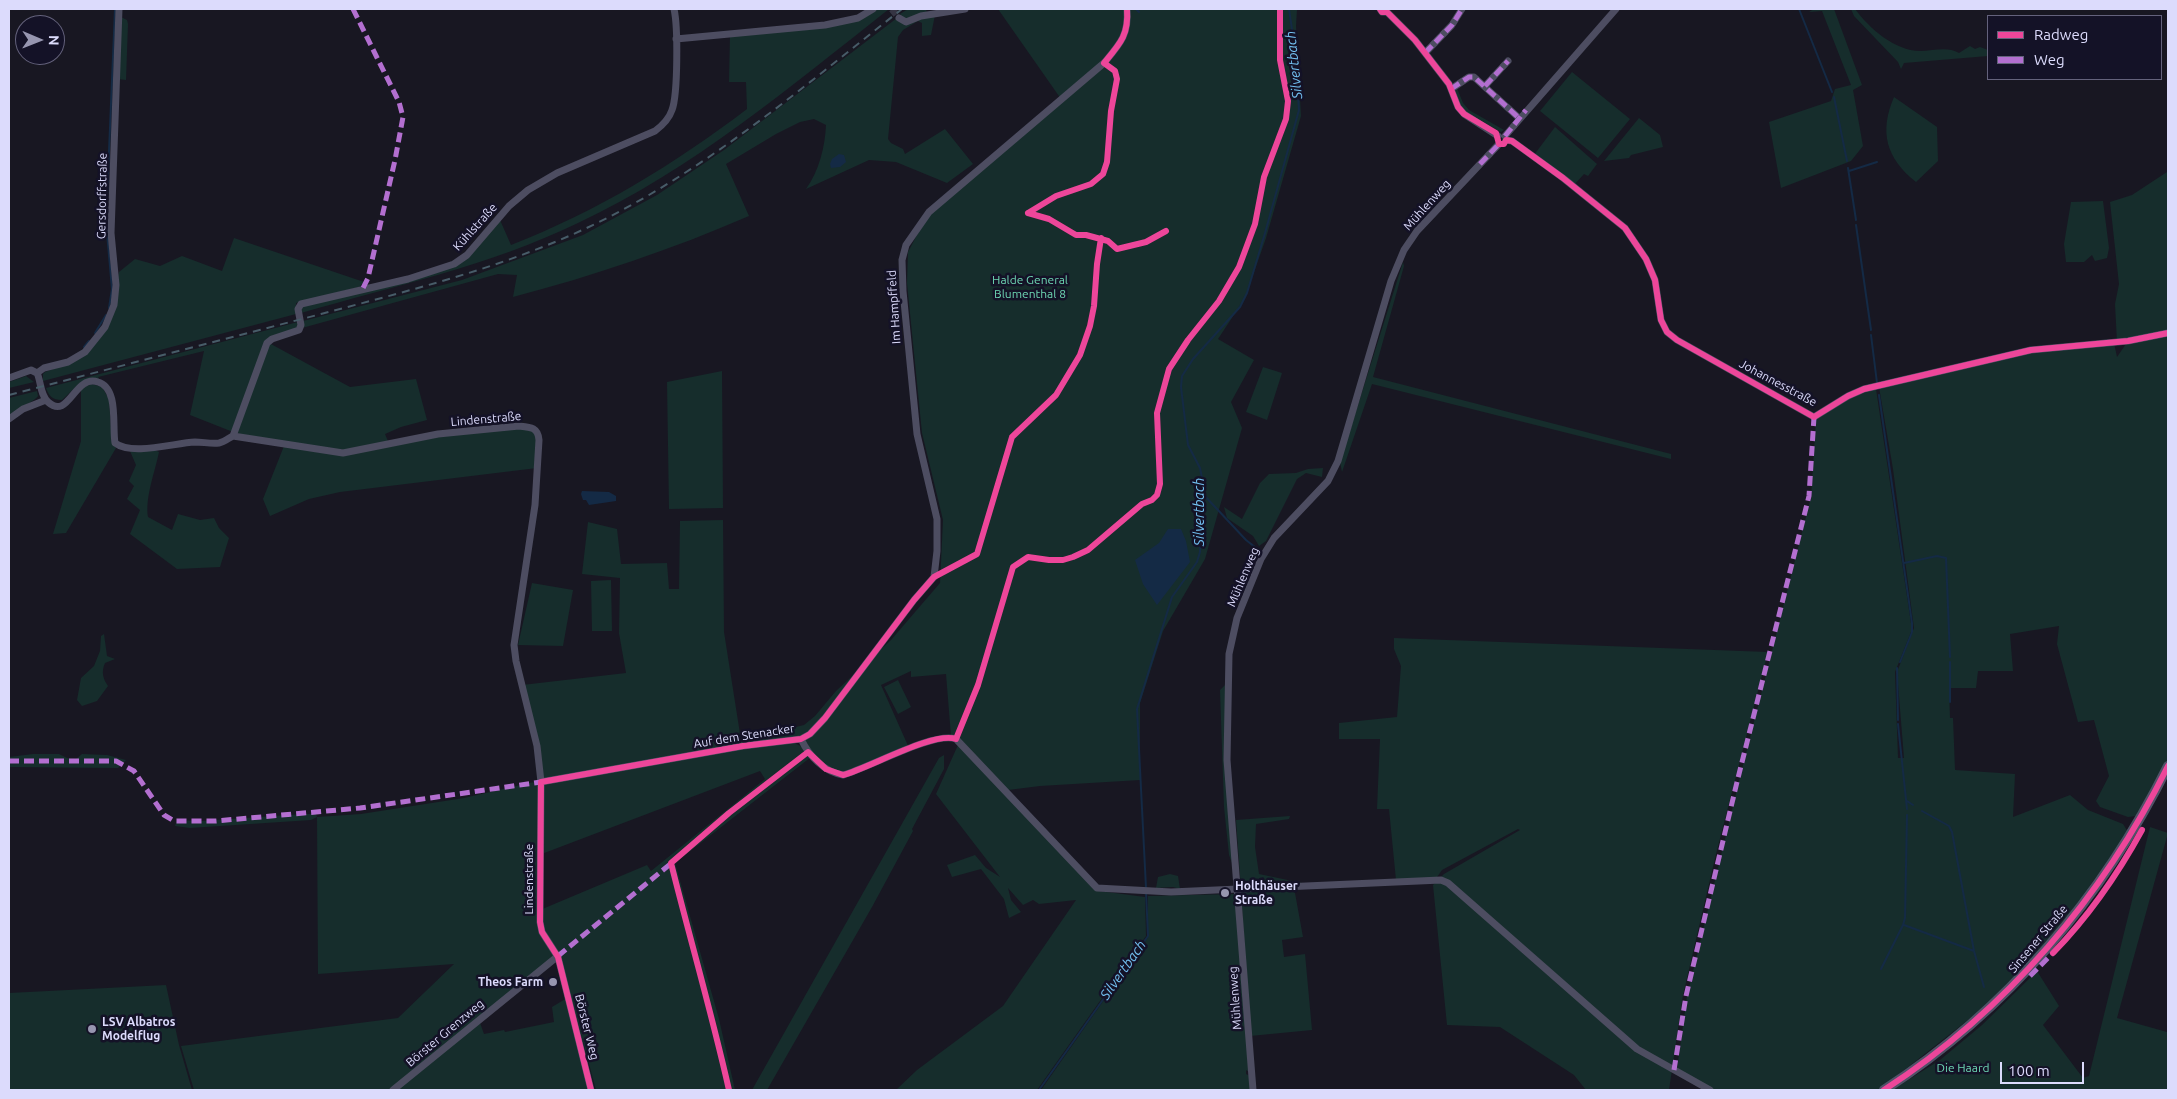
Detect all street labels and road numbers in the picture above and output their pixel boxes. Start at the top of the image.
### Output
street label: Gersdorffstraße [94,153,110,239]
street label: Mühlenweg [1400,177,1454,233]
street label: Kühlstraße [450,200,500,254]
street label: Im Hampffeld [884,270,904,344]
street label: Johannesstraße [1737,356,1819,410]
street label: Lindenstraße [450,409,522,429]
street label: Mühlenweg [1224,545,1262,609]
street label: Auf dem Stenacker [693,721,795,751]
street label: Lindenstraße [522,844,536,914]
street label: Sinsener Straße [2005,902,2071,976]
street label: Mühlenweg [1226,966,1244,1030]
street label: Börster Weg [572,993,602,1061]
street label: Börster Grenzweg [403,996,487,1070]

